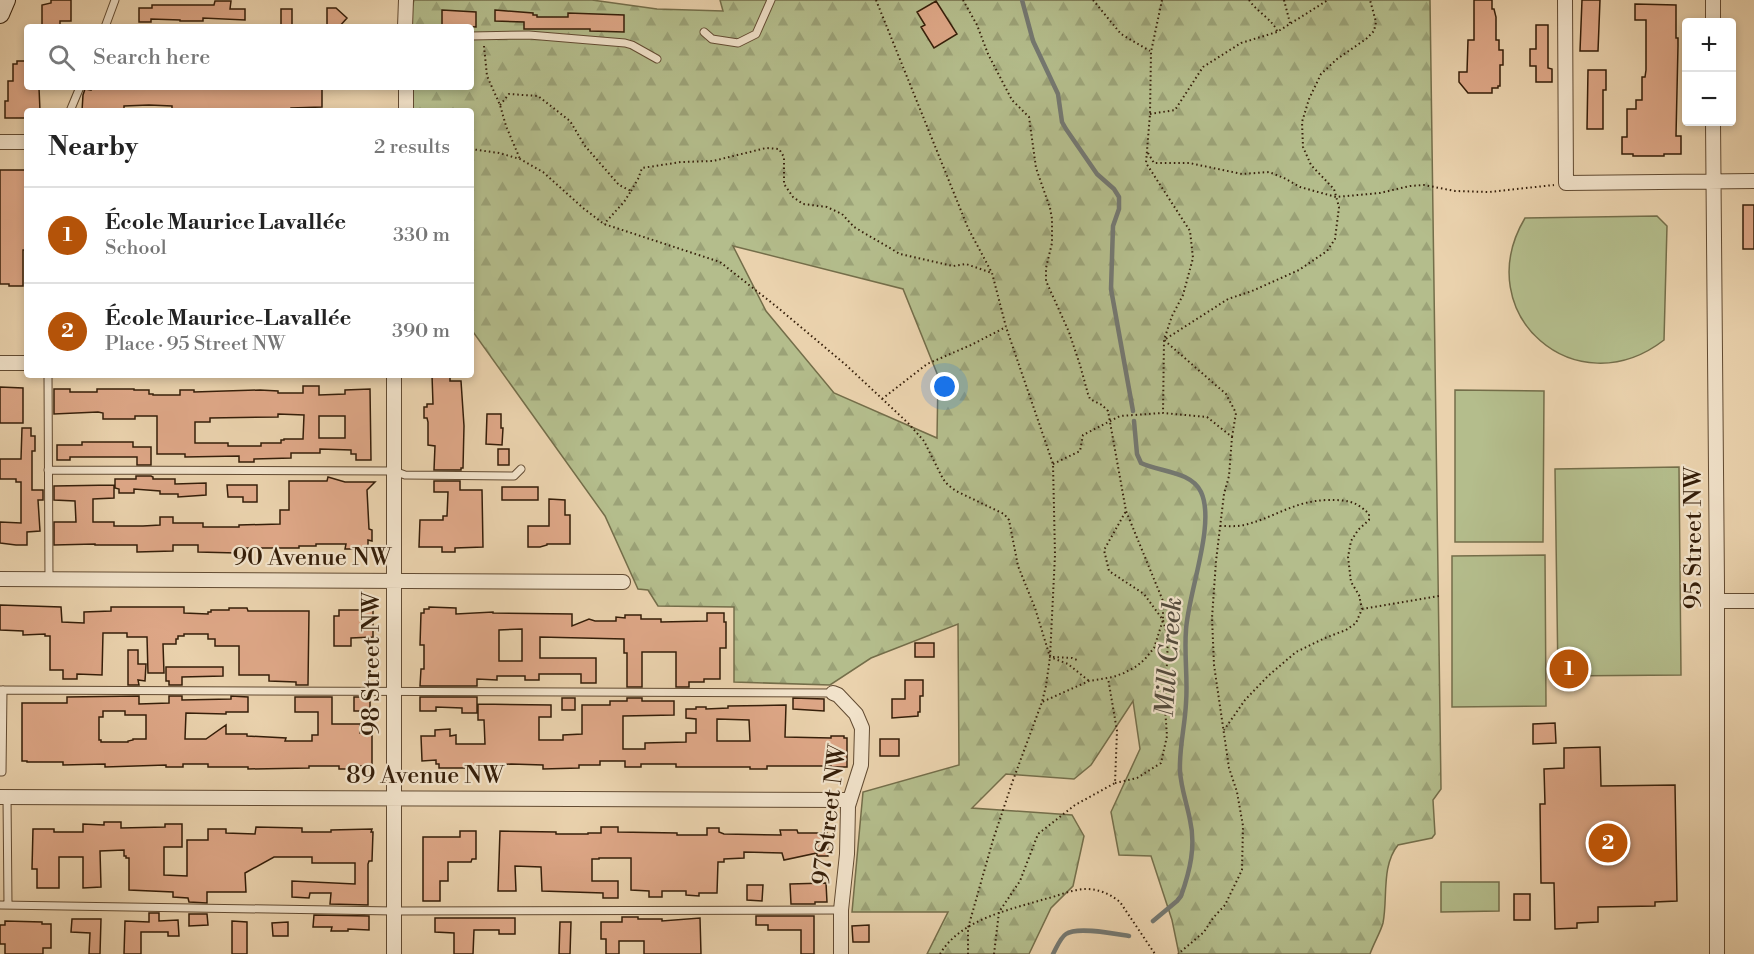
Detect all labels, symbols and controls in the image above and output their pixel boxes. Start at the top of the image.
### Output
map controls [1682,18,1736,126]
button: + [1682,18,1736,72]
search box [24,24,474,90]
icon: search [45,41,78,74]
text: Search here [93,44,210,71]
button: − [1682,72,1736,126]
text: Nearby [48,131,138,163]
text: 2 results [374,135,450,160]
text: École Maurice Lavallée [105,209,346,236]
text: 1 [63,223,72,248]
text: 330 m [393,223,450,248]
text: School [105,236,167,261]
text: École Maurice-Lavallée [105,305,351,332]
text: 2 [61,319,74,344]
text: 390 m [392,319,450,344]
text: Place · 95 Street NW [105,332,285,357]
your location [930,372,959,401]
street label: 95 Street NW [1679,466,1709,609]
street label: 90 Avenue NW [232,543,393,573]
street label: 98 Street NW [357,591,387,736]
water label: Mill Creek [1149,596,1189,718]
pin: 1 [1550,646,1588,692]
street label: 97 Street NW [806,742,854,887]
street label: 89 Avenue NW [346,761,505,791]
pin: 2 [1588,820,1628,866]

